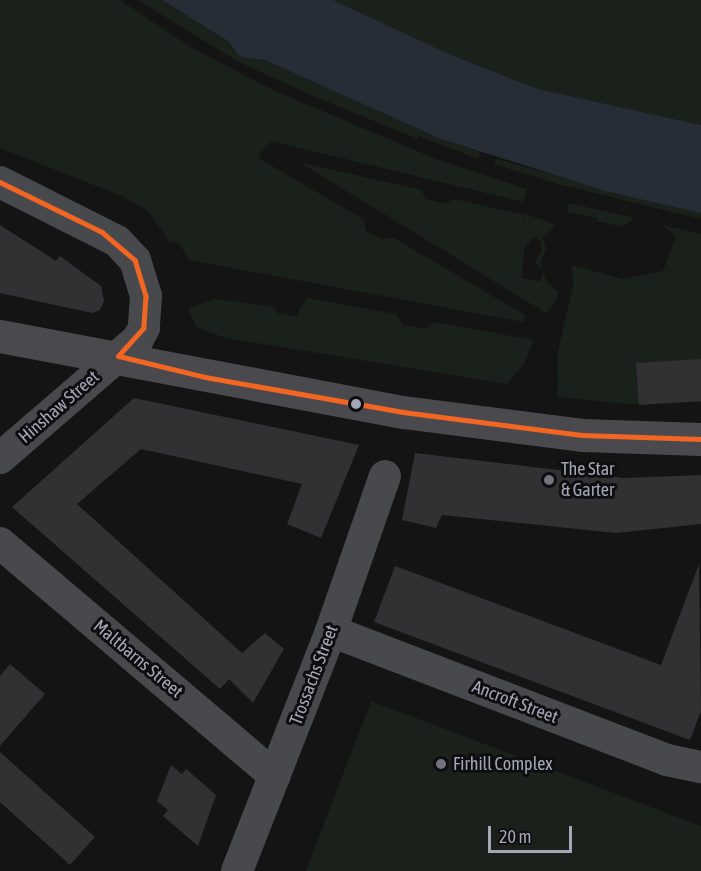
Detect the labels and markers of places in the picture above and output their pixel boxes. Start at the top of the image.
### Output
unlabelled marker [350,398,362,410]
place label: The Star & Garter [561,459,614,502]
marker: The Star & Garter [542,473,556,487]
place label: Firhill Complex [453,753,552,775]
marker: Firhill Complex [434,757,448,771]

